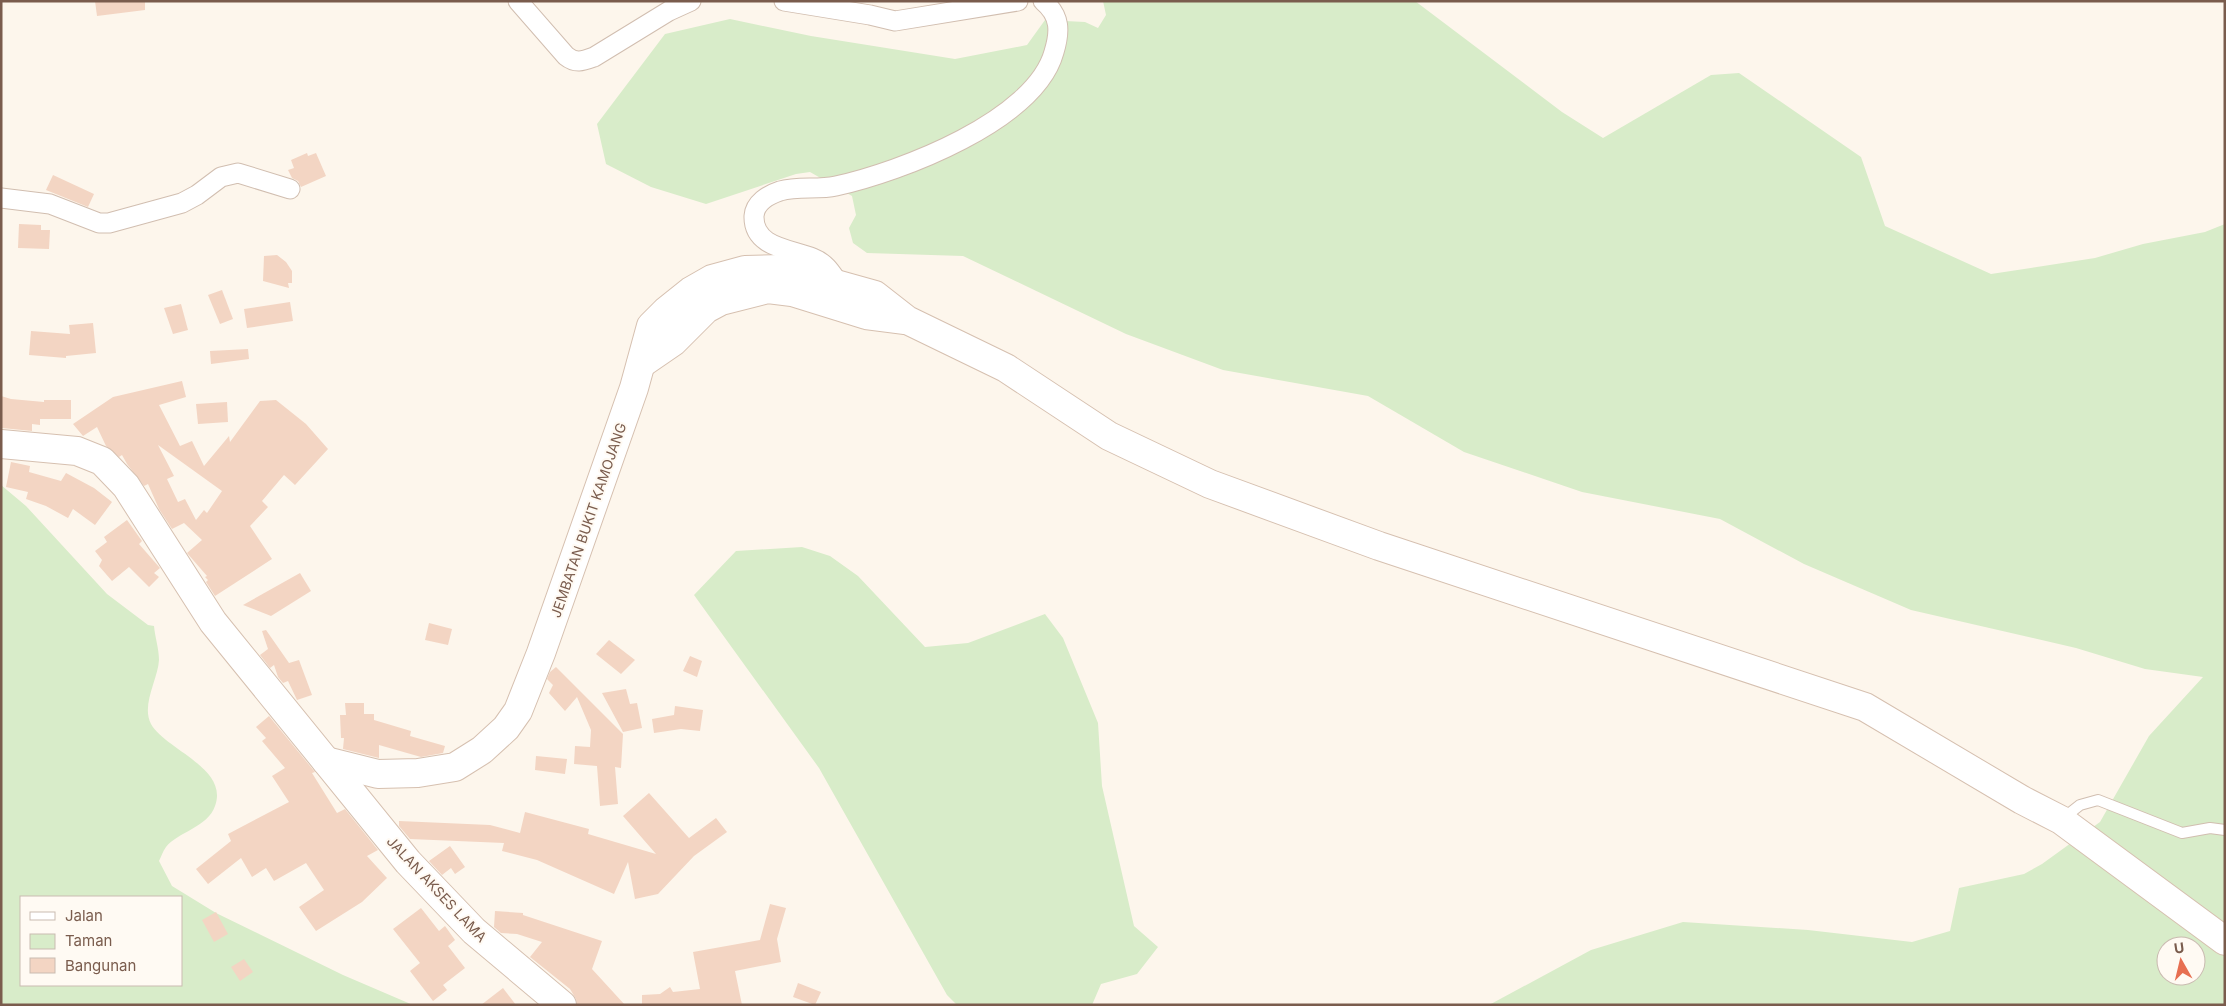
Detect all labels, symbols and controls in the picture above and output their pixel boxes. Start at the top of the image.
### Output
street label: JEMBATAN BUKIT KAMOJANG [547,420,629,620]
street label: JALAN AKSES LAMA [384,833,491,946]
legend [20,896,182,986]
text: Jalan [65,906,103,925]
text: Taman [65,931,112,950]
north arrow [2156,936,2206,986]
text: U [2173,939,2185,957]
text: Bangunan [65,956,136,975]

